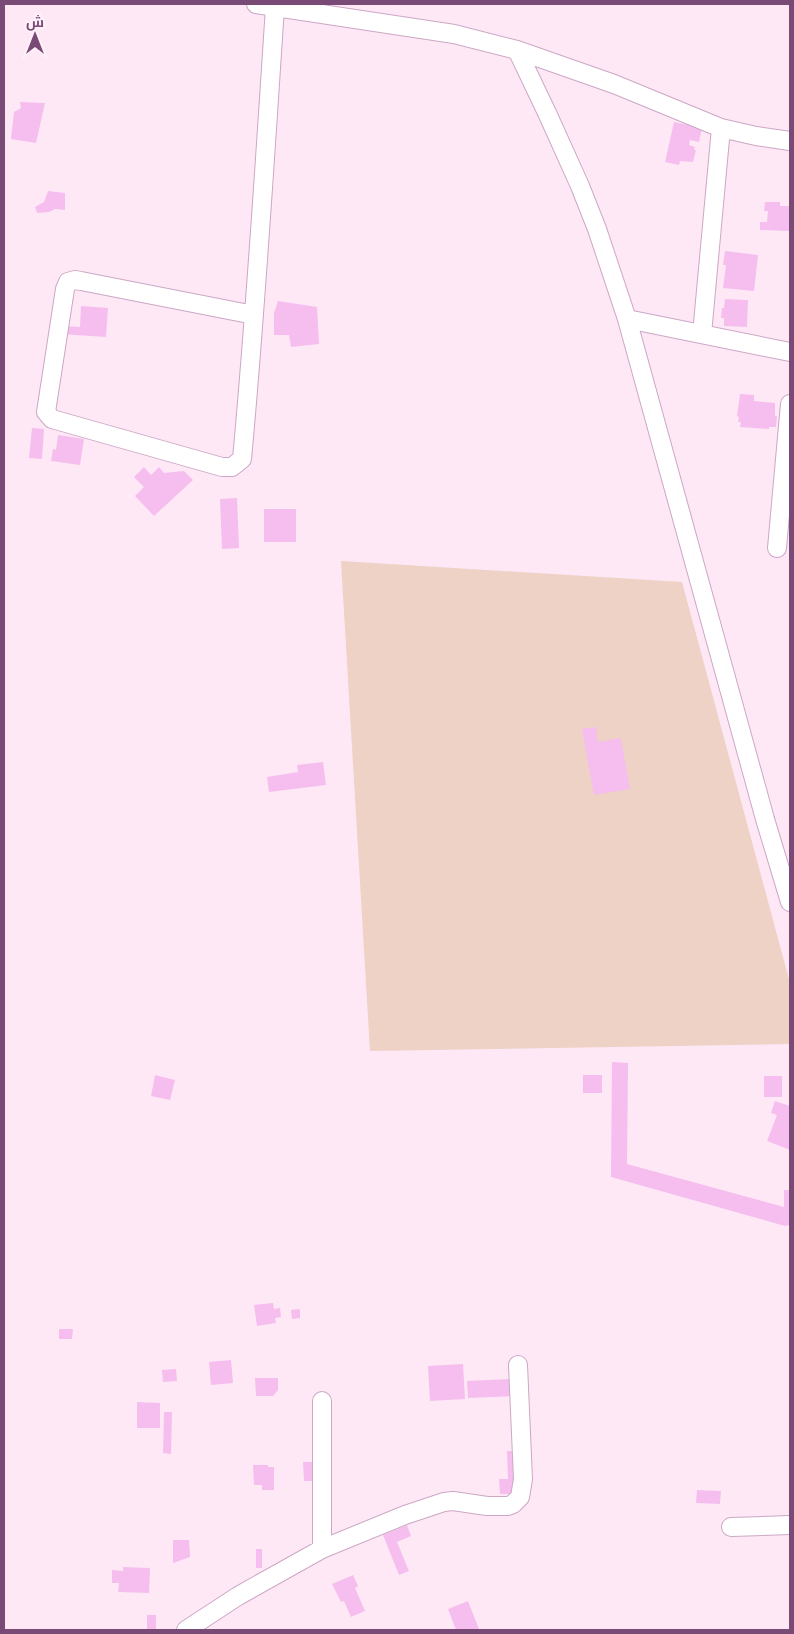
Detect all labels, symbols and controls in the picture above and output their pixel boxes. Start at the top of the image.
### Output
north arrow [10,10,60,60]
text: ش [26,13,44,31]

